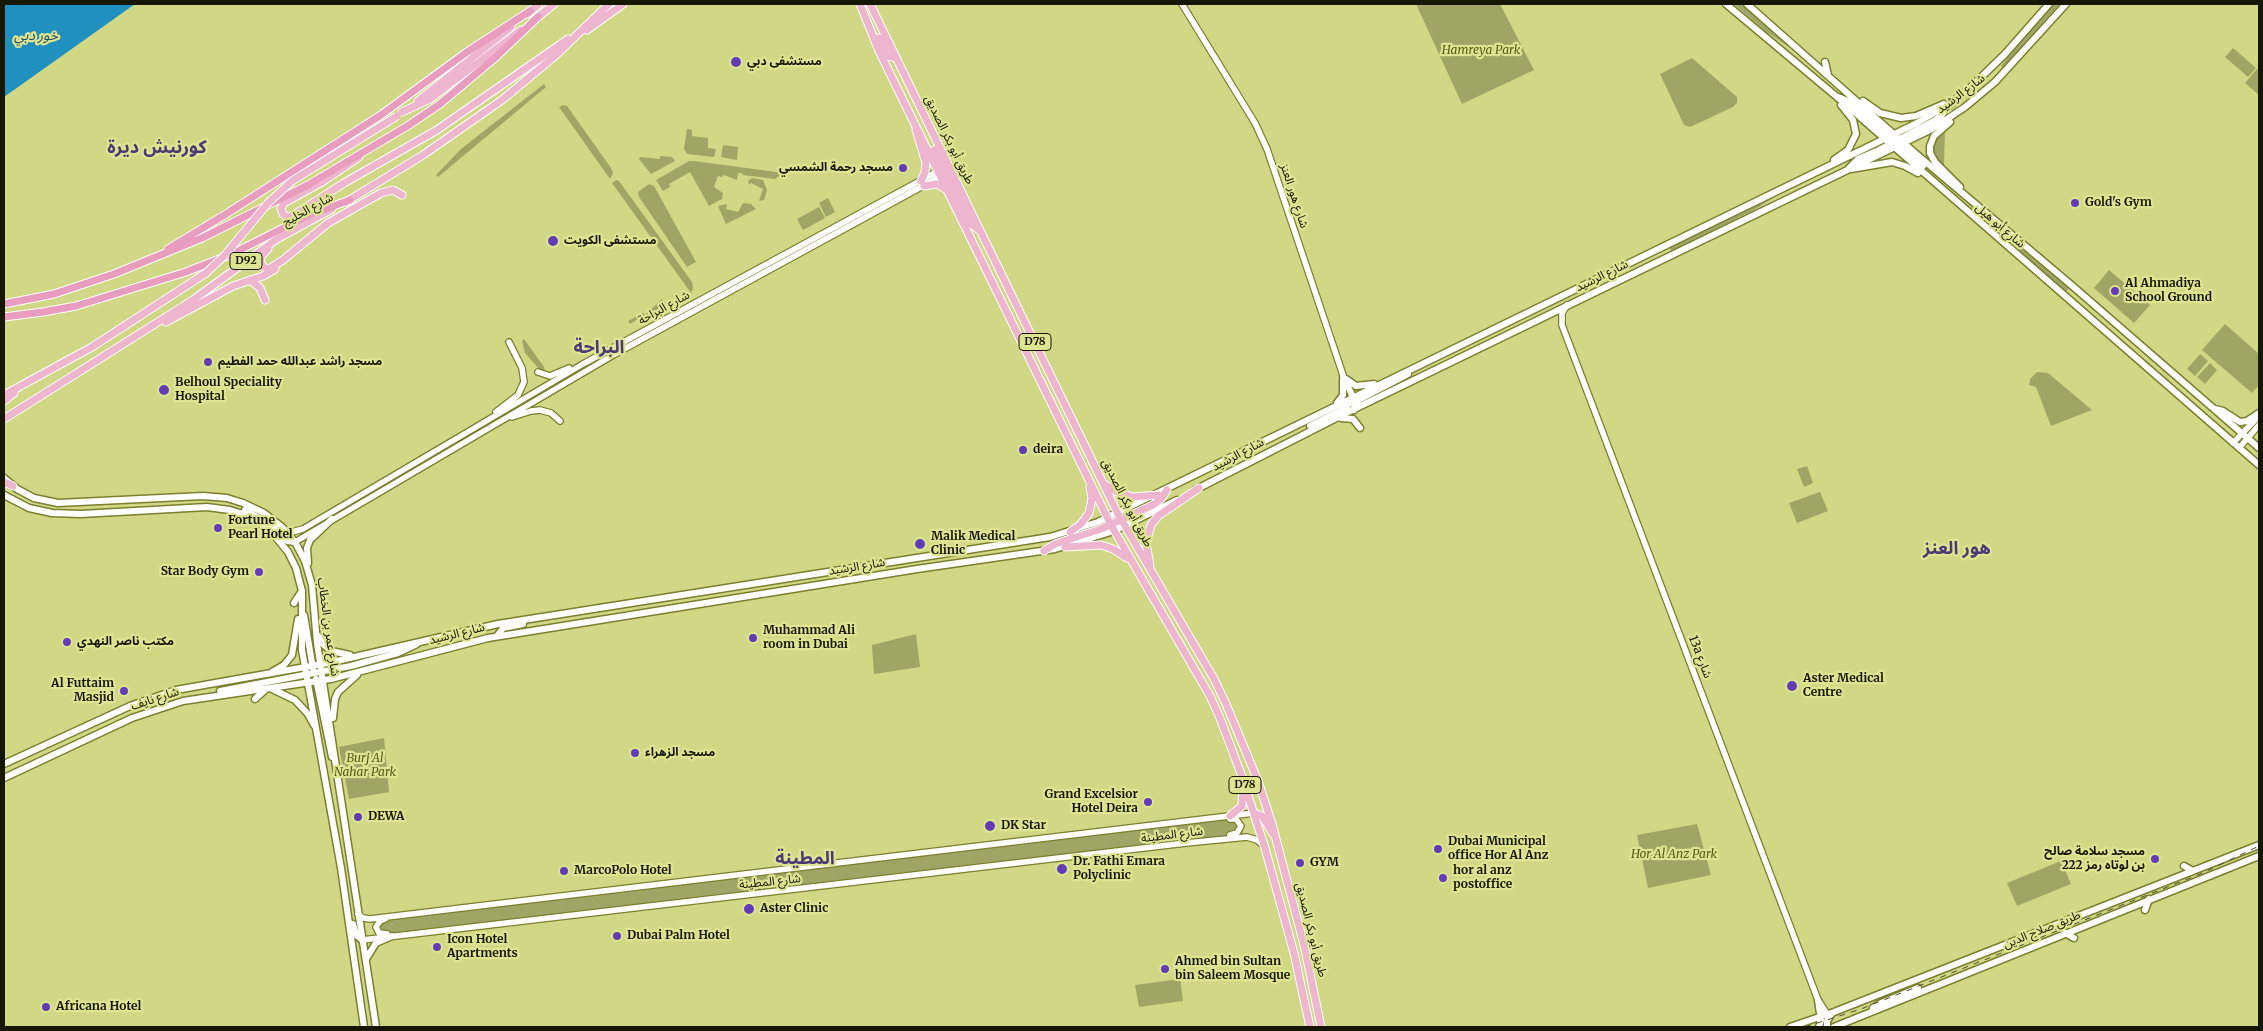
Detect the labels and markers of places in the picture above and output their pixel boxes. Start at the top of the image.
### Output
marker: مستشفى دبي [729,55,743,69]
place label: مستشفى دبي [747,55,822,69]
place label: مسجد رحمة الشمسي [779,161,893,175]
marker: مسجد رحمة الشمسي [897,162,909,174]
place label: Gold's Gym [2085,196,2152,210]
marker: Gold's Gym [2069,197,2081,209]
marker: مستشفى الكويت [546,234,560,248]
place label: مستشفى الكويت [564,234,656,248]
place label: Al Ahmadiya School Ground [2125,277,2212,305]
marker: Al Ahmadiya School Ground [2109,285,2121,297]
place label: مسجد راشد عبدالله حمد الفطيم [218,355,382,369]
marker: مسجد راشد عبدالله حمد الفطيم [202,356,214,368]
place label: Belhoul Speciality Hospital [175,376,282,404]
marker: Belhoul Speciality Hospital [157,383,171,397]
place label: deira [1033,443,1063,457]
marker: deira [1017,444,1029,456]
place label: Fortune Pearl Hotel [228,514,293,542]
marker: Fortune Pearl Hotel [212,522,224,534]
place label: Malik Medical Clinic [931,530,1015,558]
marker: Malik Medical Clinic [913,537,927,551]
place label: Star Body Gym [161,565,249,579]
marker: Star Body Gym [253,566,265,578]
place label: Muhammad Ali room in Dubai [763,624,855,652]
marker: Muhammad Ali room in Dubai [747,632,759,644]
place label: مكتب ناصر النهدي [77,635,174,649]
marker: مكتب ناصر النهدي [61,636,73,648]
place label: Aster Medical Centre [1803,672,1884,700]
place label: Al Futtaim Masjid [51,677,114,705]
marker: Aster Medical Centre [1785,679,1799,693]
marker: Al Futtaim Masjid [118,685,130,697]
place label: مسجد الزهراء [645,746,715,760]
marker: مسجد الزهراء [629,747,641,759]
place label: Grand Excelsior Hotel Deira [1045,788,1138,816]
marker: Grand Excelsior Hotel Deira [1142,796,1154,808]
place label: DEWA [368,810,404,824]
marker: DEWA [352,811,364,823]
marker: DK Star [983,819,997,833]
place label: DK Star [1001,819,1046,833]
place label: Dubai Municipal office Hor Al Anz [1448,835,1548,863]
marker: Dubai Municipal office Hor Al Anz [1432,843,1444,855]
place label: مسجد سلامة صالح بن لوتاه رمز 222 [2044,845,2145,873]
marker: مسجد سلامة صالح بن لوتاه رمز 222 [2149,853,2161,865]
place label: Dr. Fathi Emara Polyclinic [1073,855,1165,883]
place label: GYM [1310,856,1339,870]
marker: GYM [1294,857,1306,869]
marker: Dr. Fathi Emara Polyclinic [1055,862,1069,876]
place label: MarcoPolo Hotel [574,864,672,878]
place label: hor al anz postoffice [1453,864,1512,892]
marker: MarcoPolo Hotel [558,865,570,877]
marker: hor al anz postoffice [1437,872,1449,884]
marker: Aster Clinic [742,902,756,916]
place label: Aster Clinic [760,902,828,916]
place label: Dubai Palm Hotel [627,929,730,943]
marker: Dubai Palm Hotel [611,930,623,942]
place label: Icon Hotel Apartments [447,933,518,961]
marker: Icon Hotel Apartments [431,941,443,953]
place label: Ahmed bin Sultan bin Saleem Mosque [1175,955,1290,983]
marker: Ahmed bin Sultan bin Saleem Mosque [1159,963,1171,975]
place label: Africana Hotel [56,1000,141,1014]
marker: Africana Hotel [40,1001,52,1013]

